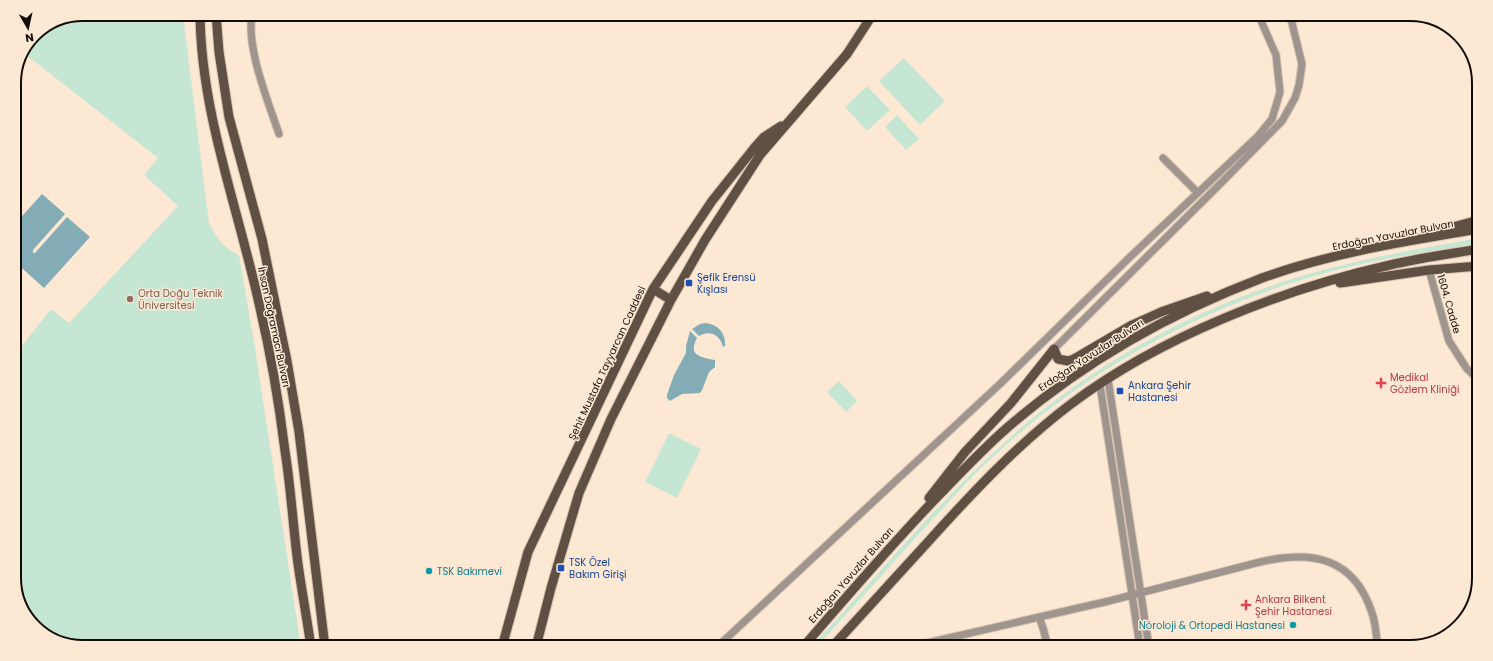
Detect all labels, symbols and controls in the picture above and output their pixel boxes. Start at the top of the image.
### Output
north arrow [8,8,48,48]
text: N [24,29,35,46]
street label: Erdoğan Yavuzlar Bulvarı [1331,216,1455,254]
street label: İhsan Doğramacı Bulvarı [254,266,294,388]
place label: Şefik Erensü Kışlası [697,270,756,297]
street label: 1604. Cadde [1433,273,1465,335]
marker: Şefik Erensü Kışlası [684,278,694,288]
street label: Şehit Mustafa Tayyarcan Caddesi [565,284,649,442]
place label: Orta Doğu Teknik Üniversitesi [138,286,224,313]
marker: Orta Doğu Teknik Üniversitesi [125,294,135,304]
street label: Erdoğan Yavuzlar Bulvarı [1035,315,1147,395]
place label: Medikal Gözlem Kliniği [1390,370,1459,397]
marker: Medikal Gözlem Kliniği [1375,377,1387,389]
place label: Ankara Şehir Hastanesi [1128,378,1191,405]
marker: Ankara Şehir Hastanesi [1115,386,1125,396]
street label: Erdoğan Yavuzlar Bulvarı [805,524,897,626]
place label: TSK Özel Bakım Girişi [569,555,627,582]
marker: TSK Özel Bakım Girişi [556,563,566,573]
place label: TSK Bakımevi [437,564,502,579]
marker: TSK Bakımevi [424,566,434,576]
place label: Ankara Bilkent Şehir Hastanesi [1255,592,1332,619]
marker: Ankara Bilkent Şehir Hastanesi [1240,599,1252,611]
place label: Nöroloji & Ortopedi Hastanesi [1139,618,1285,633]
marker: Nöroloji & Ortopedi Hastanesi [1288,620,1298,630]

